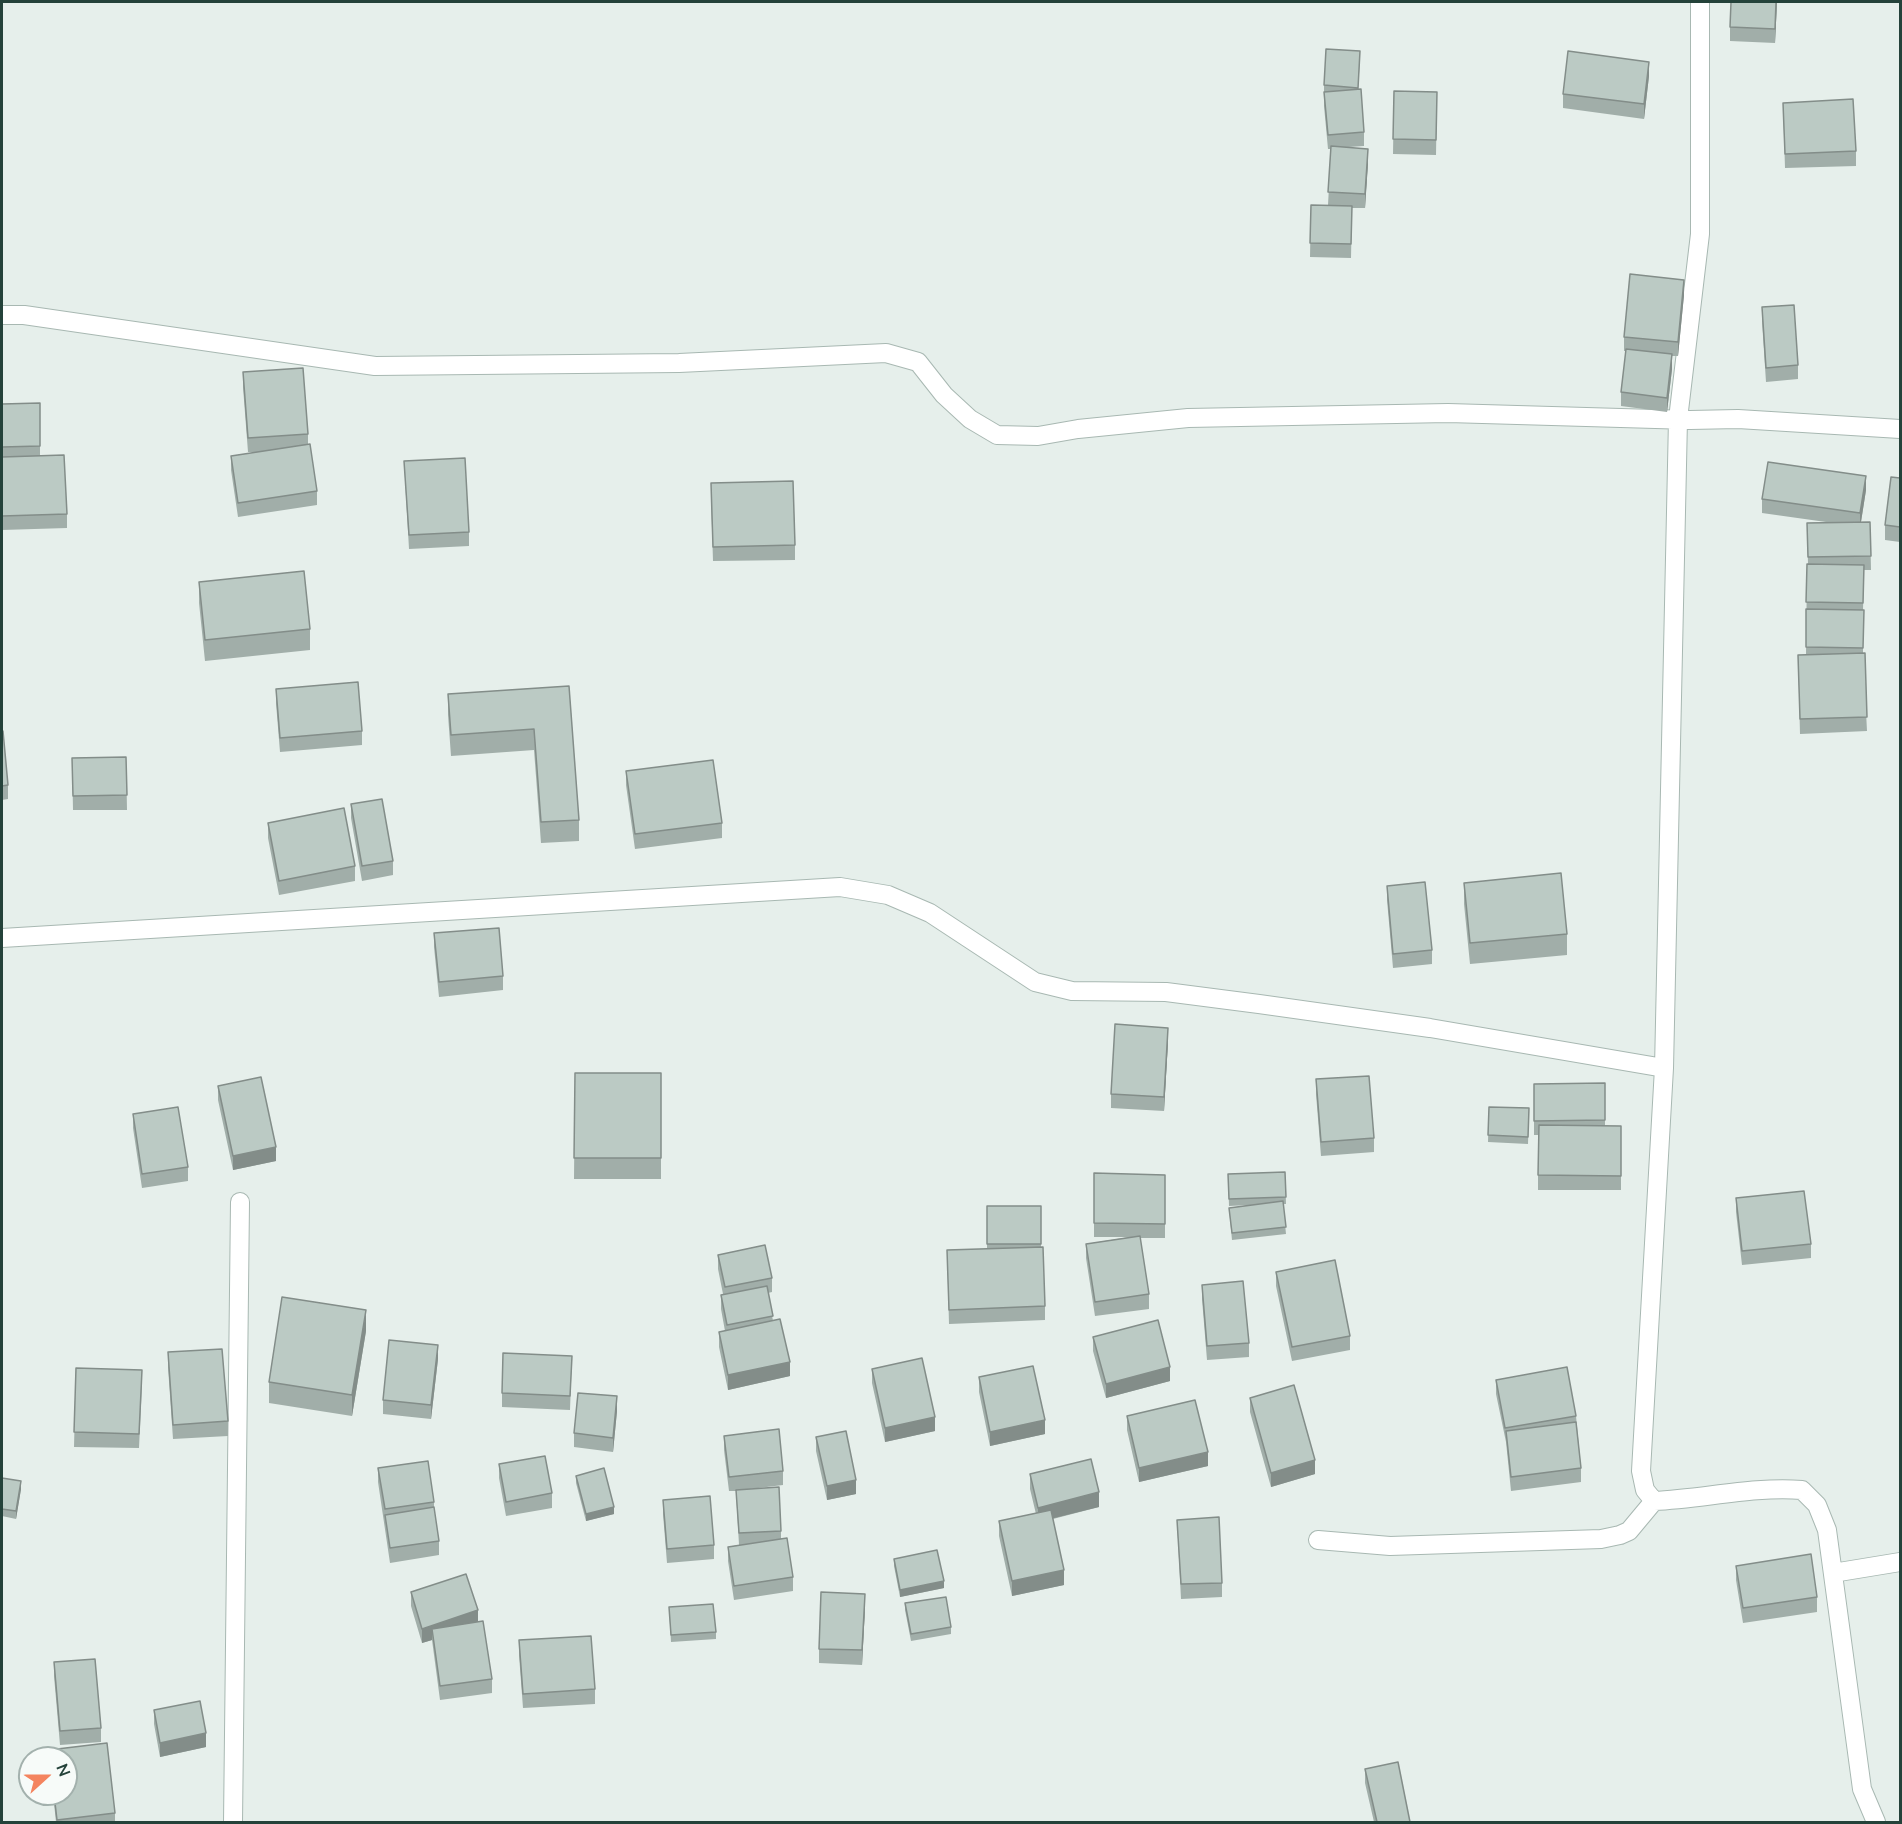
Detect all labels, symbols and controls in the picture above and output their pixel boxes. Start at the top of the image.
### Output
north arrow [18,1746,78,1806]
text: N [51,1761,75,1780]

